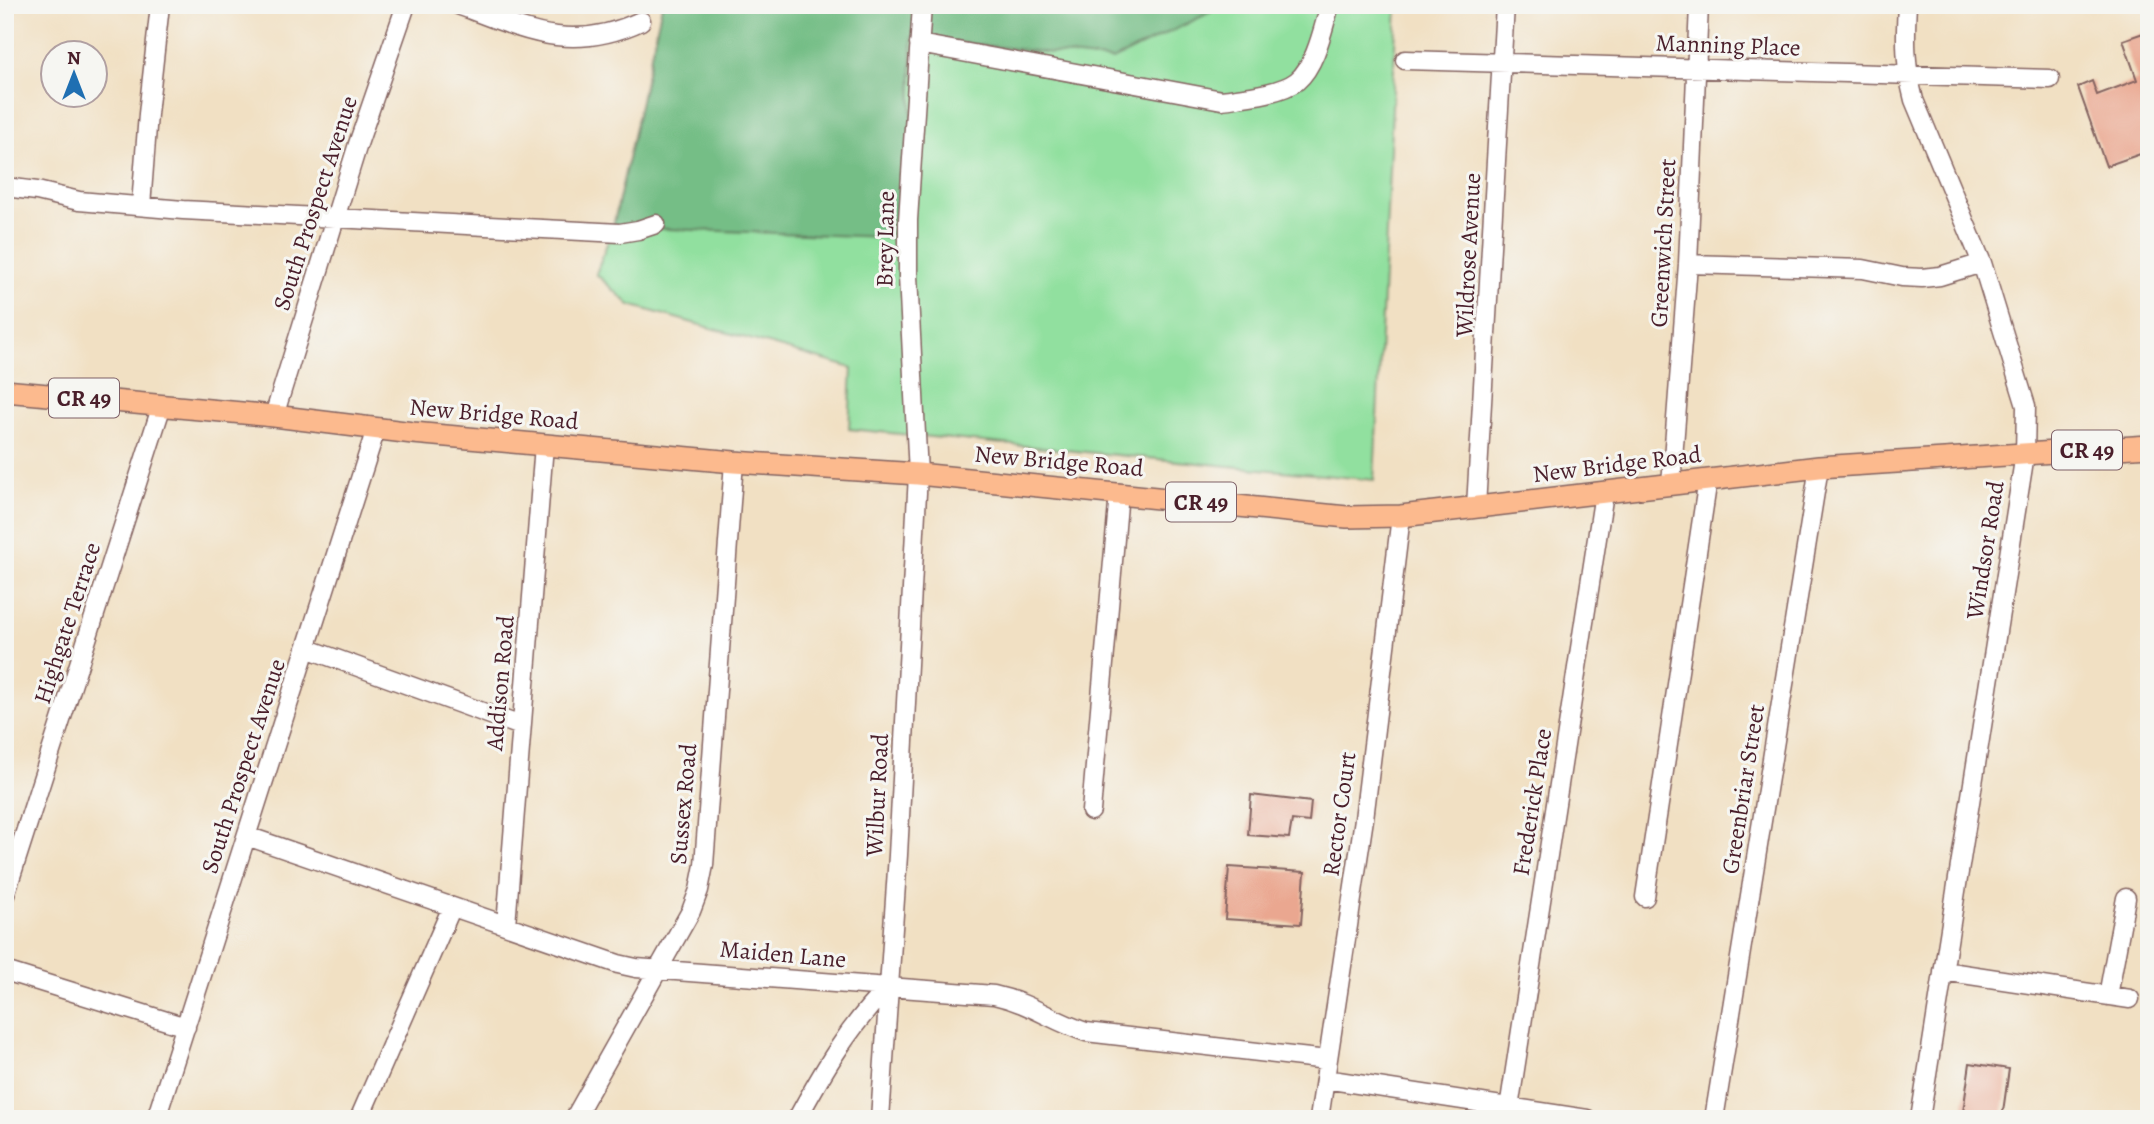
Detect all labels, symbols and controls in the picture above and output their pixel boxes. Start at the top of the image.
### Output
street label: Manning Place [1655,26,1801,64]
north arrow [38,38,108,108]
text: N [67,45,81,71]
street label: South Prospect Avenue [265,92,365,314]
street label: Greenwich Street [1643,158,1683,328]
street label: Wildrose Avenue [1448,172,1488,339]
street label: Brey Lane [868,190,902,288]
road number: CR 49 [49,378,119,418]
street label: New Bridge Road [408,391,580,437]
road number: CR 49 [2052,431,2122,470]
street label: New Bridge Road [973,438,1145,484]
street label: New Bridge Road [1531,438,1703,490]
street label: Windsor Road [1958,478,2012,622]
road number: CR 49 [1166,482,1236,522]
street label: Highgate Terrace [26,538,108,708]
street label: Addison Road [478,614,522,753]
street label: South Prospect Avenue [193,655,293,877]
street label: Greenbriar Street [1714,702,1772,876]
street label: Frederick Place [1505,726,1559,878]
street label: Wilbur Road [858,733,896,858]
street label: Sussex Road [662,742,704,866]
street label: Rector Court [1314,750,1364,878]
street label: Maiden Lane [718,933,848,975]

